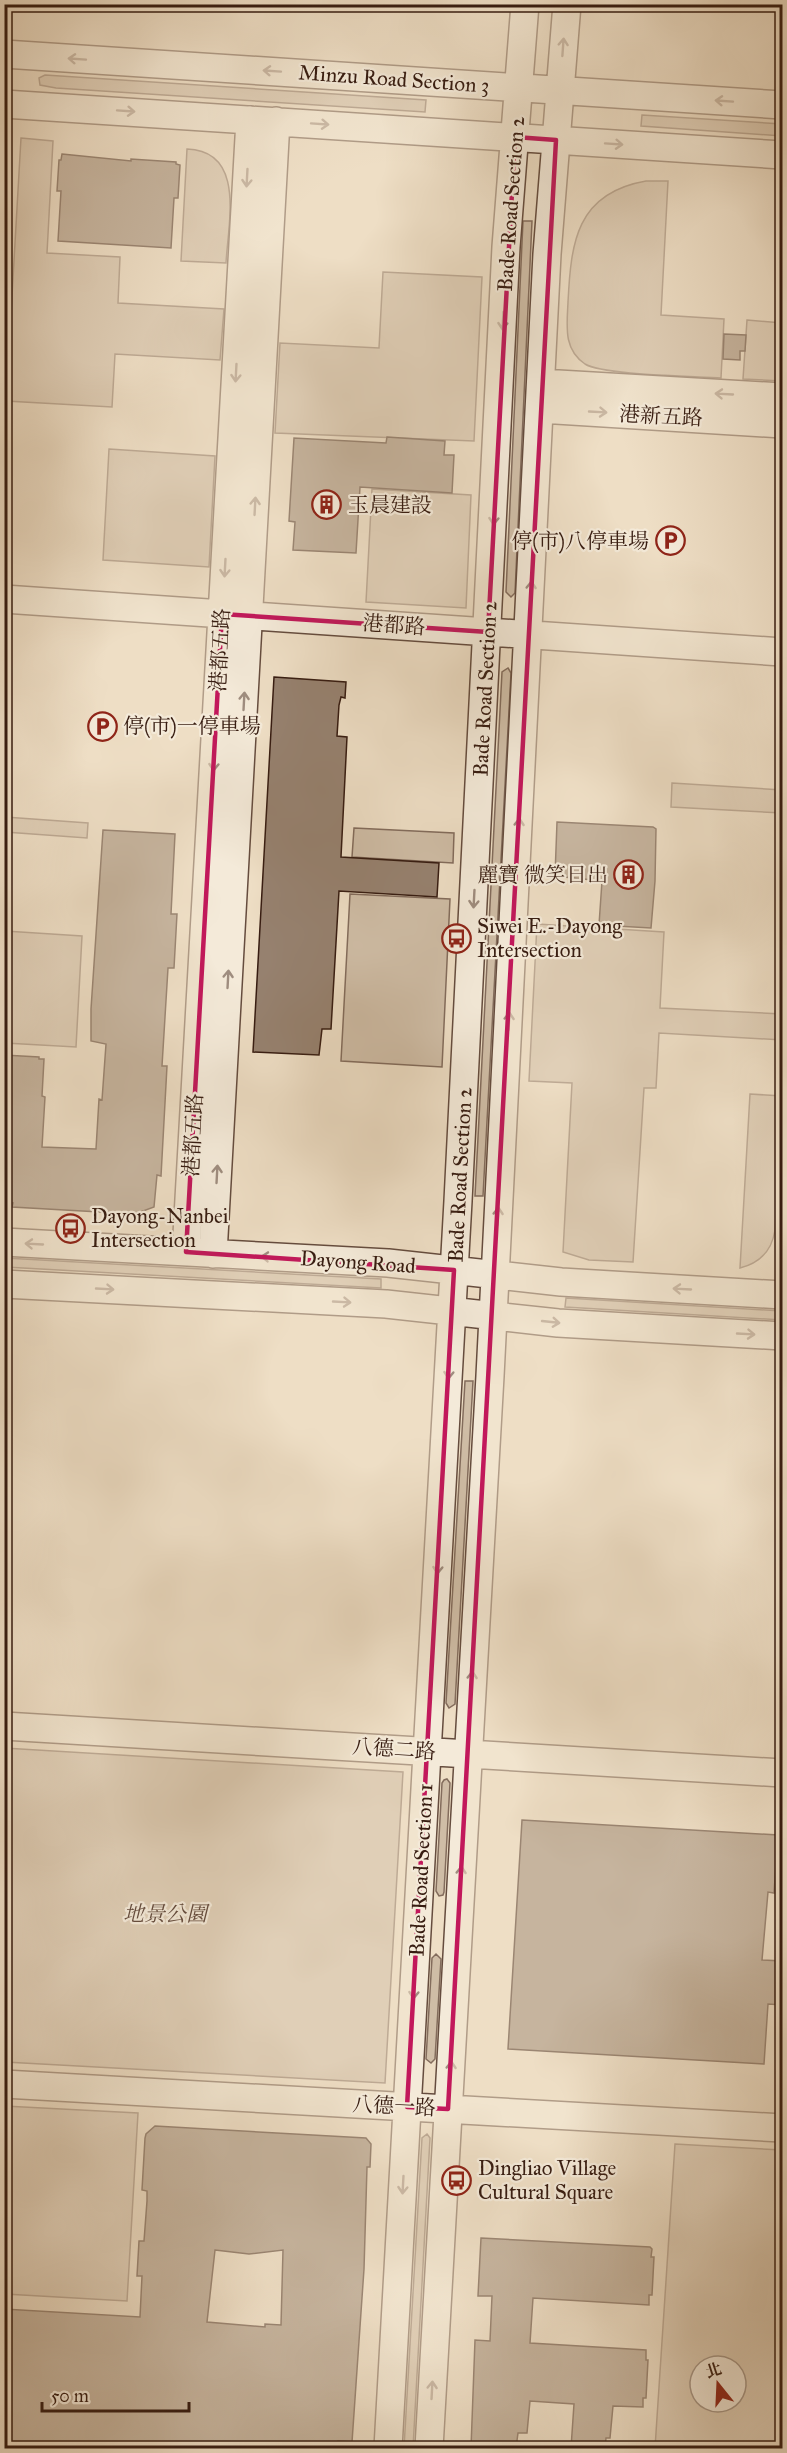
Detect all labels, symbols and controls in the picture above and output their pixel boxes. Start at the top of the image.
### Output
one-way arrow [558,38,569,58]
one-way arrow [68,53,88,64]
street label: Minzu Road Section 3 [298,59,490,99]
one-way arrow [262,66,282,77]
one-way arrow [715,96,735,107]
one-way arrow [115,106,135,117]
street label: Bade Road Section 2 [492,115,530,292]
one-way arrow [310,119,330,130]
one-way arrow [604,138,624,149]
one-way arrow [241,168,252,188]
one-way arrow [497,311,508,331]
one-way arrow [230,362,241,382]
one-way arrow [715,388,735,399]
street label: 港新五路 [618,401,704,431]
one-way arrow [588,407,608,418]
building icon: 玉晨建設 [311,489,343,521]
place label: 玉晨建設 [348,492,432,518]
one-way arrow [249,497,260,517]
one-way arrow [488,505,499,525]
parking icon: 停(市)八停車場 [654,525,686,557]
place label: 停(市)八停車場 [511,528,649,554]
one-way arrow [220,557,231,577]
one-way arrow [526,581,537,601]
street label: Bade Road Section 2 [467,600,503,777]
street label: 港都五路 [205,607,235,693]
street label: 港都路 [362,610,426,640]
one-way arrow [238,691,249,711]
parking icon: 停(市)一停車場 [86,710,118,742]
place label: 停(市)一停車場 [123,713,261,739]
one-way arrow [209,752,220,772]
one-way arrow [513,817,524,837]
building icon: 麗寶 微笑日出 [613,859,645,891]
place label: 麗寶 微笑日出 [477,862,608,888]
one-way arrow [468,889,479,909]
place label: Siwei E.-Dayong Intersection [477,913,622,963]
bus stop icon: Siwei E.-Dayong Intersection [440,922,472,954]
one-way arrow [223,970,234,990]
one-way arrow [503,1012,514,1032]
street label: Bade Road Section 2 [442,1086,478,1263]
street label: 港都五路 [178,1092,208,1178]
one-way arrow [212,1165,223,1185]
place label: Dayong-Nanbei Intersection [91,1203,229,1253]
one-way arrow [493,1207,504,1227]
bus stop icon: Dayong-Nanbei Intersection [54,1212,86,1244]
one-way arrow [24,1238,44,1249]
street label: Dayong Road [299,1245,417,1279]
one-way arrow [261,1251,281,1262]
one-way arrow [673,1283,693,1294]
one-way arrow [94,1284,114,1295]
one-way arrow [331,1296,351,1307]
one-way arrow [541,1317,560,1328]
one-way arrow [735,1329,755,1340]
one-way arrow [443,1359,454,1379]
one-way arrow [432,1554,443,1574]
one-way arrow [467,1671,478,1691]
street label: 八德二路 [351,1733,437,1765]
street label: Bade Road Section 1 [403,1783,439,1957]
one-way arrow [456,1865,467,1885]
park label: 地景公園 [123,1901,210,1927]
one-way arrow [408,1979,419,1999]
one-way arrow [445,2060,456,2080]
street label: 八德一路 [351,2091,437,2121]
place label: Dingliao Village Cultural Square [478,2155,616,2205]
bus stop icon: Dingliao Village Cultural Square [441,2164,473,2196]
one-way arrow [397,2174,408,2194]
north arrow [688,2354,748,2414]
text: 北 [703,2359,724,2382]
scale bar [42,2375,189,2413]
one-way arrow [427,2381,438,2401]
text: 50 m [51,2385,89,2407]

